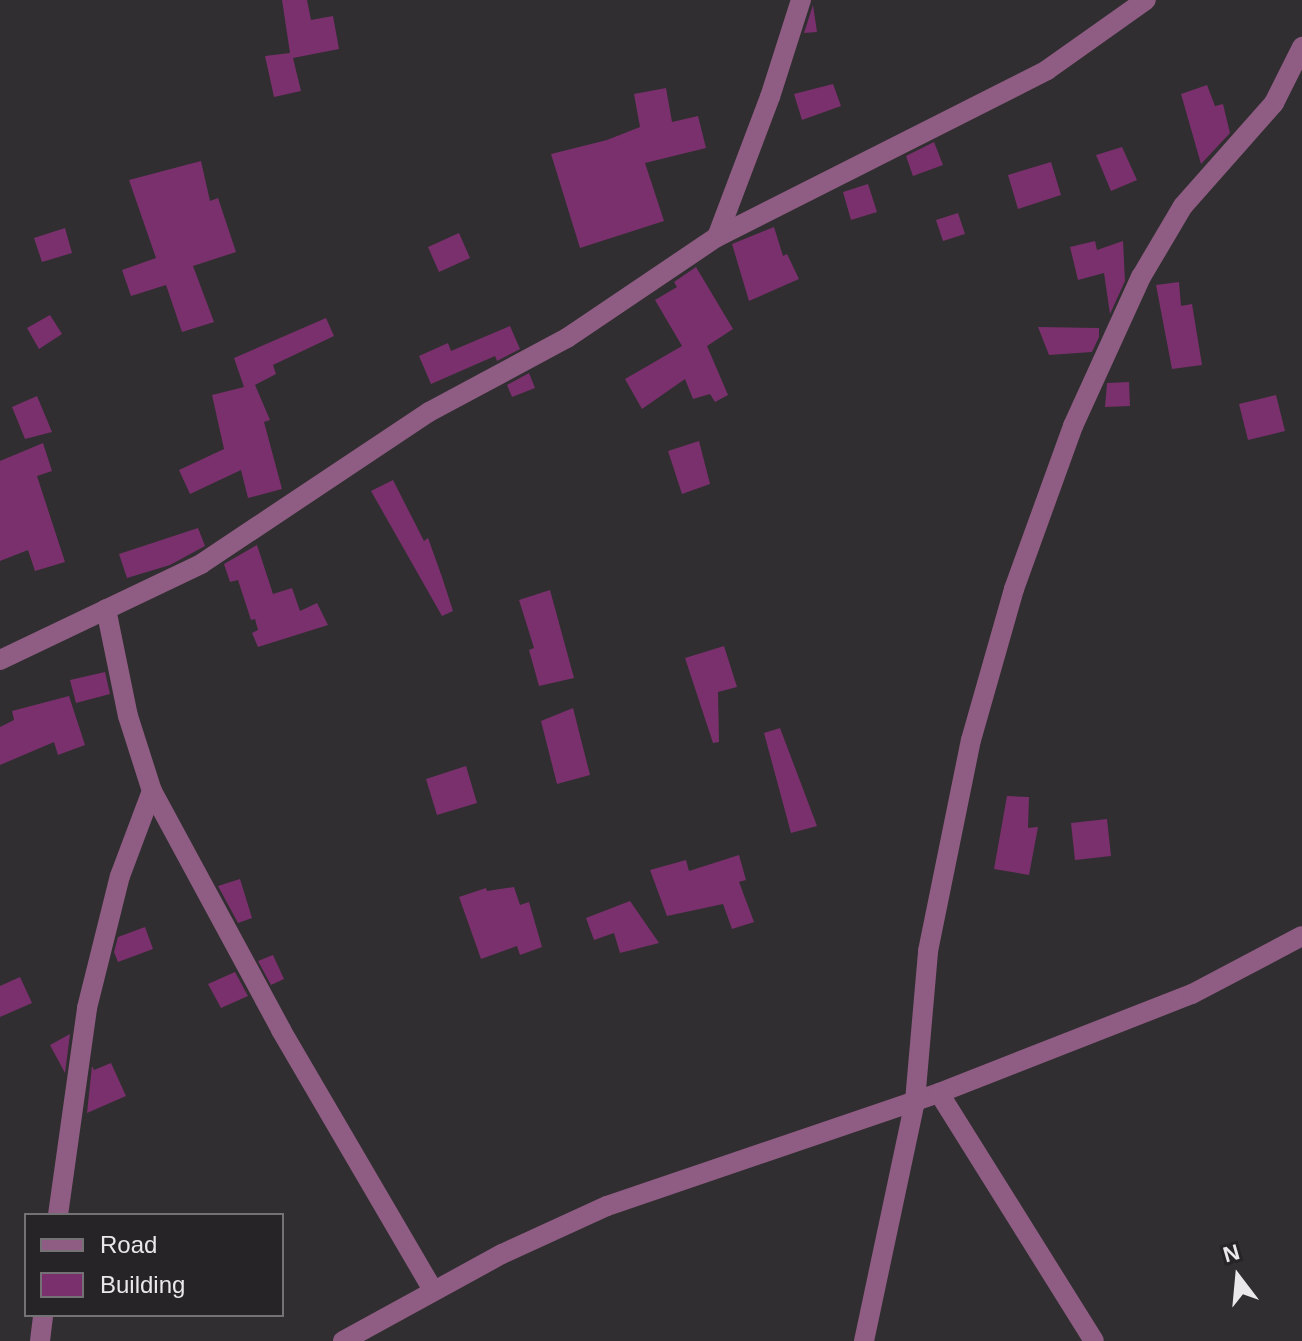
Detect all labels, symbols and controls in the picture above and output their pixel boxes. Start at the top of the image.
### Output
legend [24,1213,284,1317]
text: Road [100,1231,157,1258]
north arrow [1198,1237,1278,1317]
text: N [1220,1239,1242,1268]
text: Building [100,1271,185,1298]

